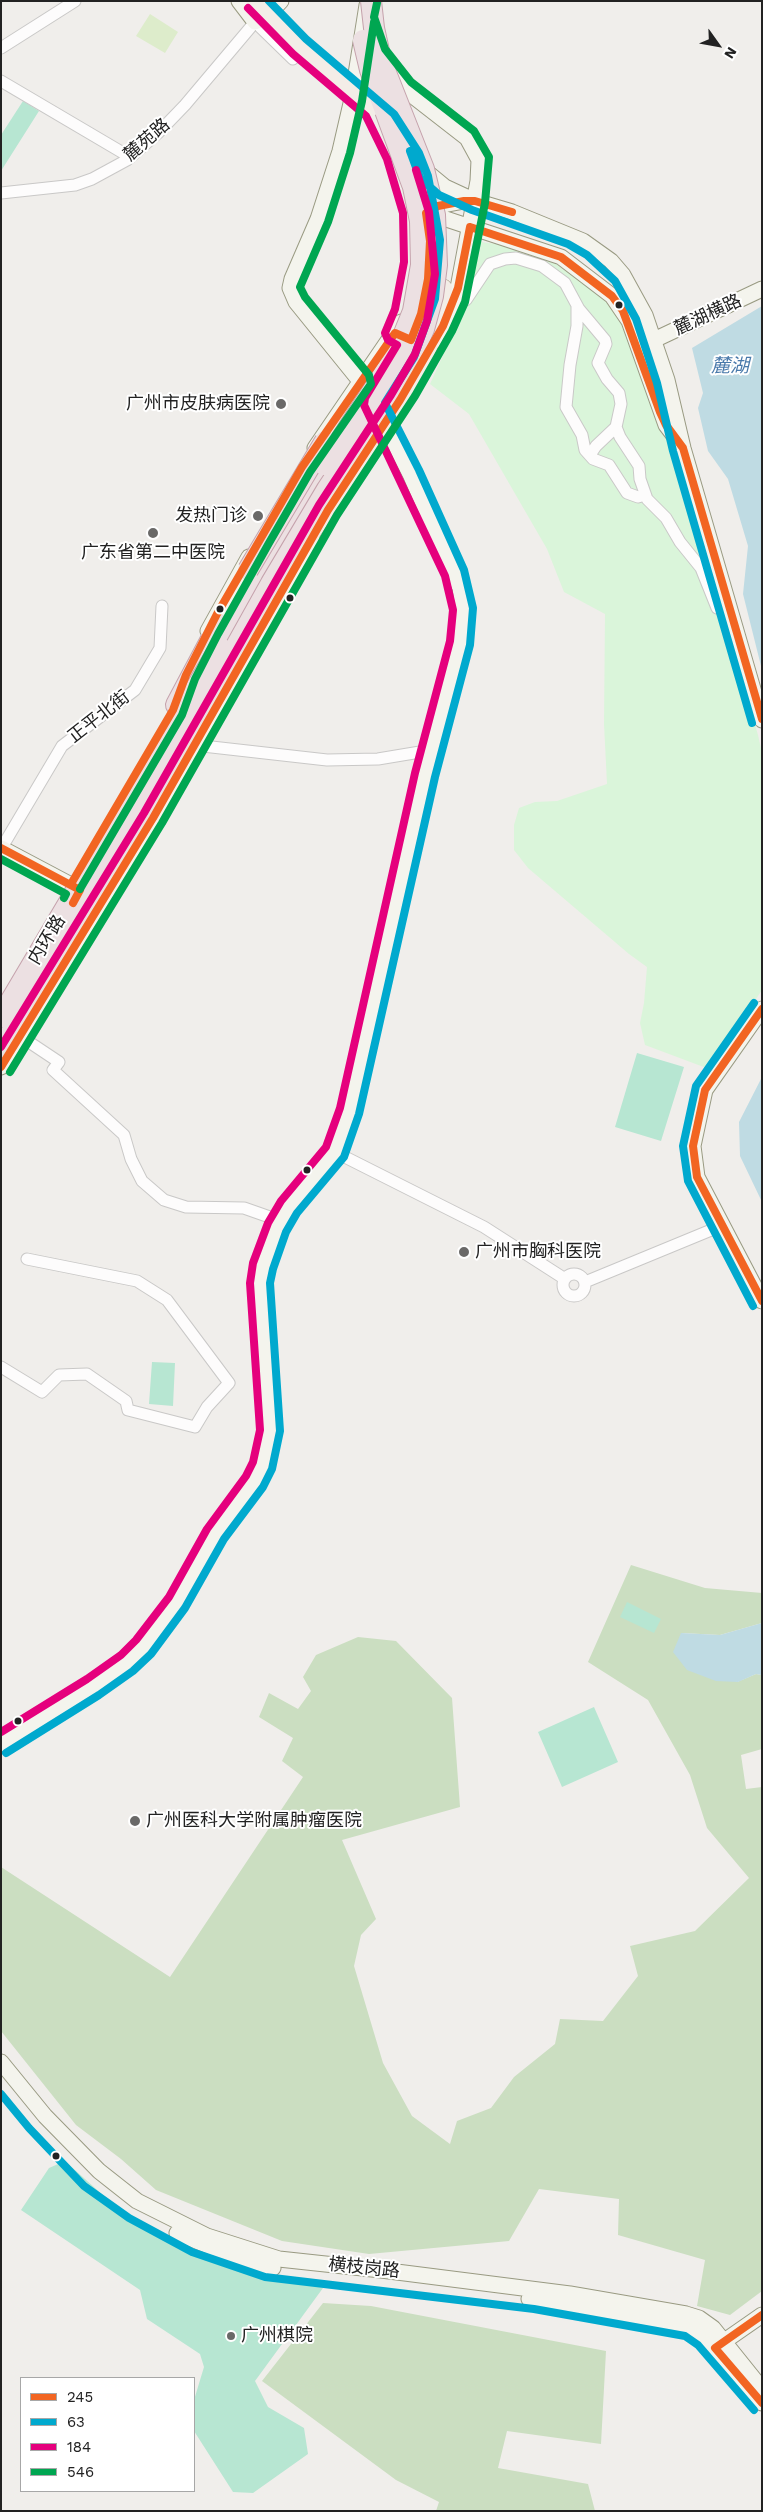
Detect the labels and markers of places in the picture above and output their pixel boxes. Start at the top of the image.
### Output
unlabelled marker [614,300,624,310]
place label: 广州市皮肤病医院 [126,393,270,415]
marker: 广州市皮肤病医院 [274,397,288,411]
place label: 发热门诊 [175,505,247,527]
marker: 发热门诊 [251,509,265,523]
marker: 广东省第二中医院 [146,526,160,540]
place label: 广东省第二中医院 [81,542,225,564]
unlabelled marker [285,593,295,603]
unlabelled marker [215,604,225,614]
unlabelled marker [302,1165,312,1175]
place label: 广州市胸科医院 [475,1241,601,1263]
marker: 广州市胸科医院 [457,1245,471,1259]
unlabelled marker [13,1716,23,1726]
place label: 广州医科大学附属肿瘤医院 [146,1810,362,1832]
marker: 广州医科大学附属肿瘤医院 [128,1814,142,1828]
unlabelled marker [51,2151,61,2161]
place label: 广州棋院 [241,2325,313,2347]
marker: 广州棋院 [225,2330,237,2342]

